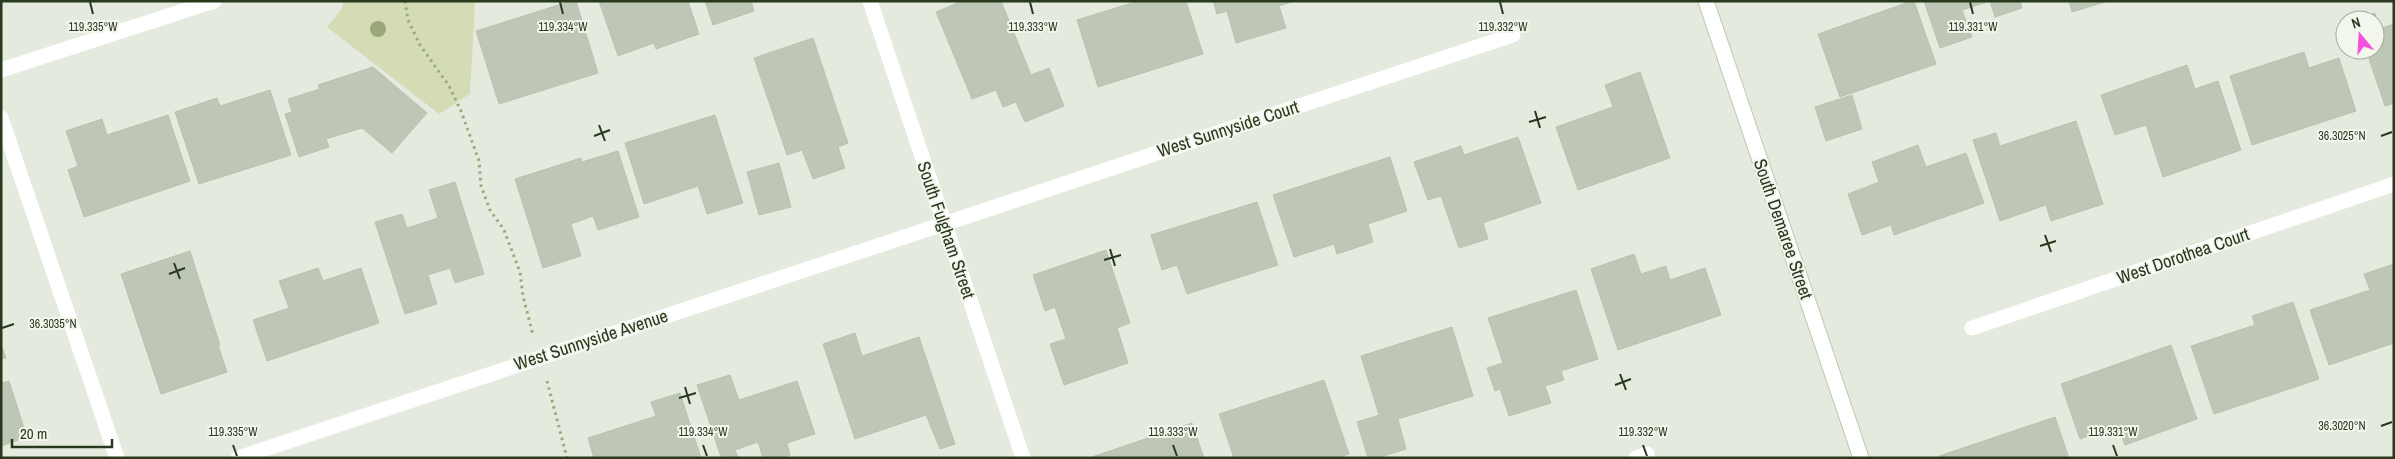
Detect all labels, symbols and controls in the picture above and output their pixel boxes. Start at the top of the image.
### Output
north arrow [2335,10,2385,60]
text: N [2349,13,2363,32]
text: 119.335°W [69,19,118,35]
text: 119.334°W [539,19,588,35]
text: 119.333°W [1009,19,1058,35]
text: 119.332°W [1479,19,1528,35]
text: 119.331°W [1949,19,1998,35]
street label: West Sunnyside Court [1154,94,1302,163]
text: 36.3025°N [2318,128,2366,144]
street label: South Demaree Street [1748,155,1819,302]
street label: South Fulgham Street [911,158,982,302]
street label: West Dorothea Court [2113,221,2252,290]
street label: West Sunnyside Avenue [511,303,671,376]
text: 36.3035°N [29,316,77,332]
scale bar [12,416,112,448]
text: 36.3020°N [2318,418,2366,434]
text: 20 m [20,423,47,444]
text: 119.335°W [209,424,258,440]
text: 119.334°W [679,424,728,440]
text: 119.333°W [1149,424,1198,440]
text: 119.332°W [1619,424,1668,440]
text: 119.331°W [2089,424,2138,440]

